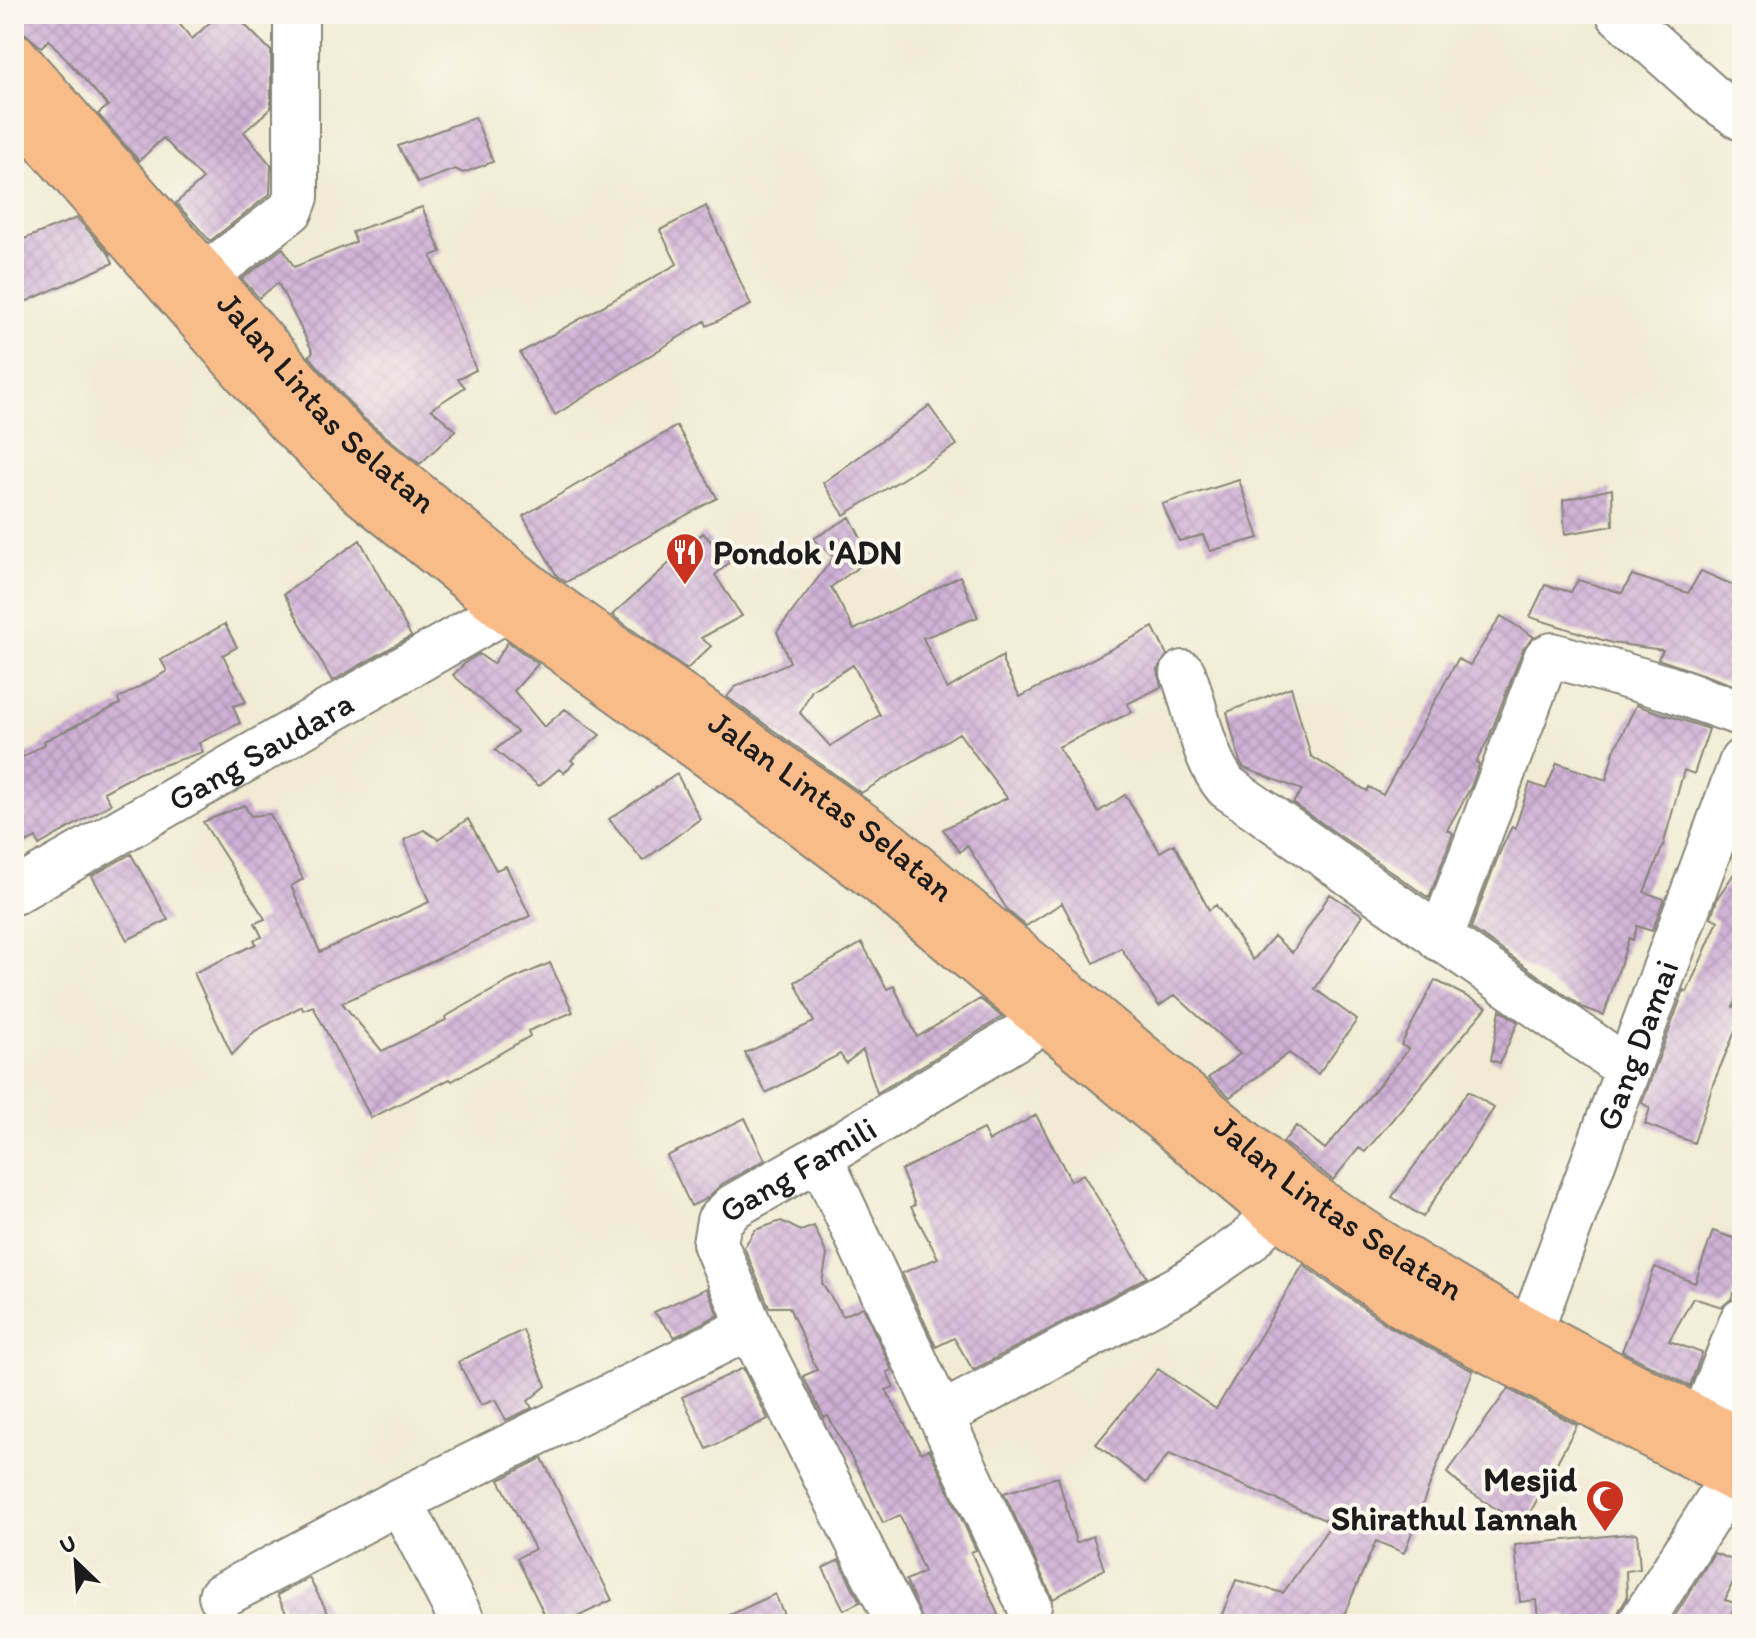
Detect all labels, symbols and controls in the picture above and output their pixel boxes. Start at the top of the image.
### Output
street label: Jalan Lintas Selatan [209,283,444,522]
restaurant icon: Pondok 'ADN [664,531,706,586]
place label: Pondok 'ADN [713,532,902,573]
street label: Gang Saudara [161,682,360,820]
street label: Jalan Lintas Selatan [701,702,962,910]
street label: Gang Damai [1587,954,1687,1136]
street label: Jalan Lintas Selatan [1206,1106,1470,1309]
street label: Gang Famili [710,1108,884,1231]
place label: Mesjid Shirathul Iannah [1331,1459,1578,1539]
mosque icon: Mesjid Shirathul Iannah [1584,1478,1626,1533]
north arrow [36,1522,116,1602]
text: U [55,1529,80,1560]

